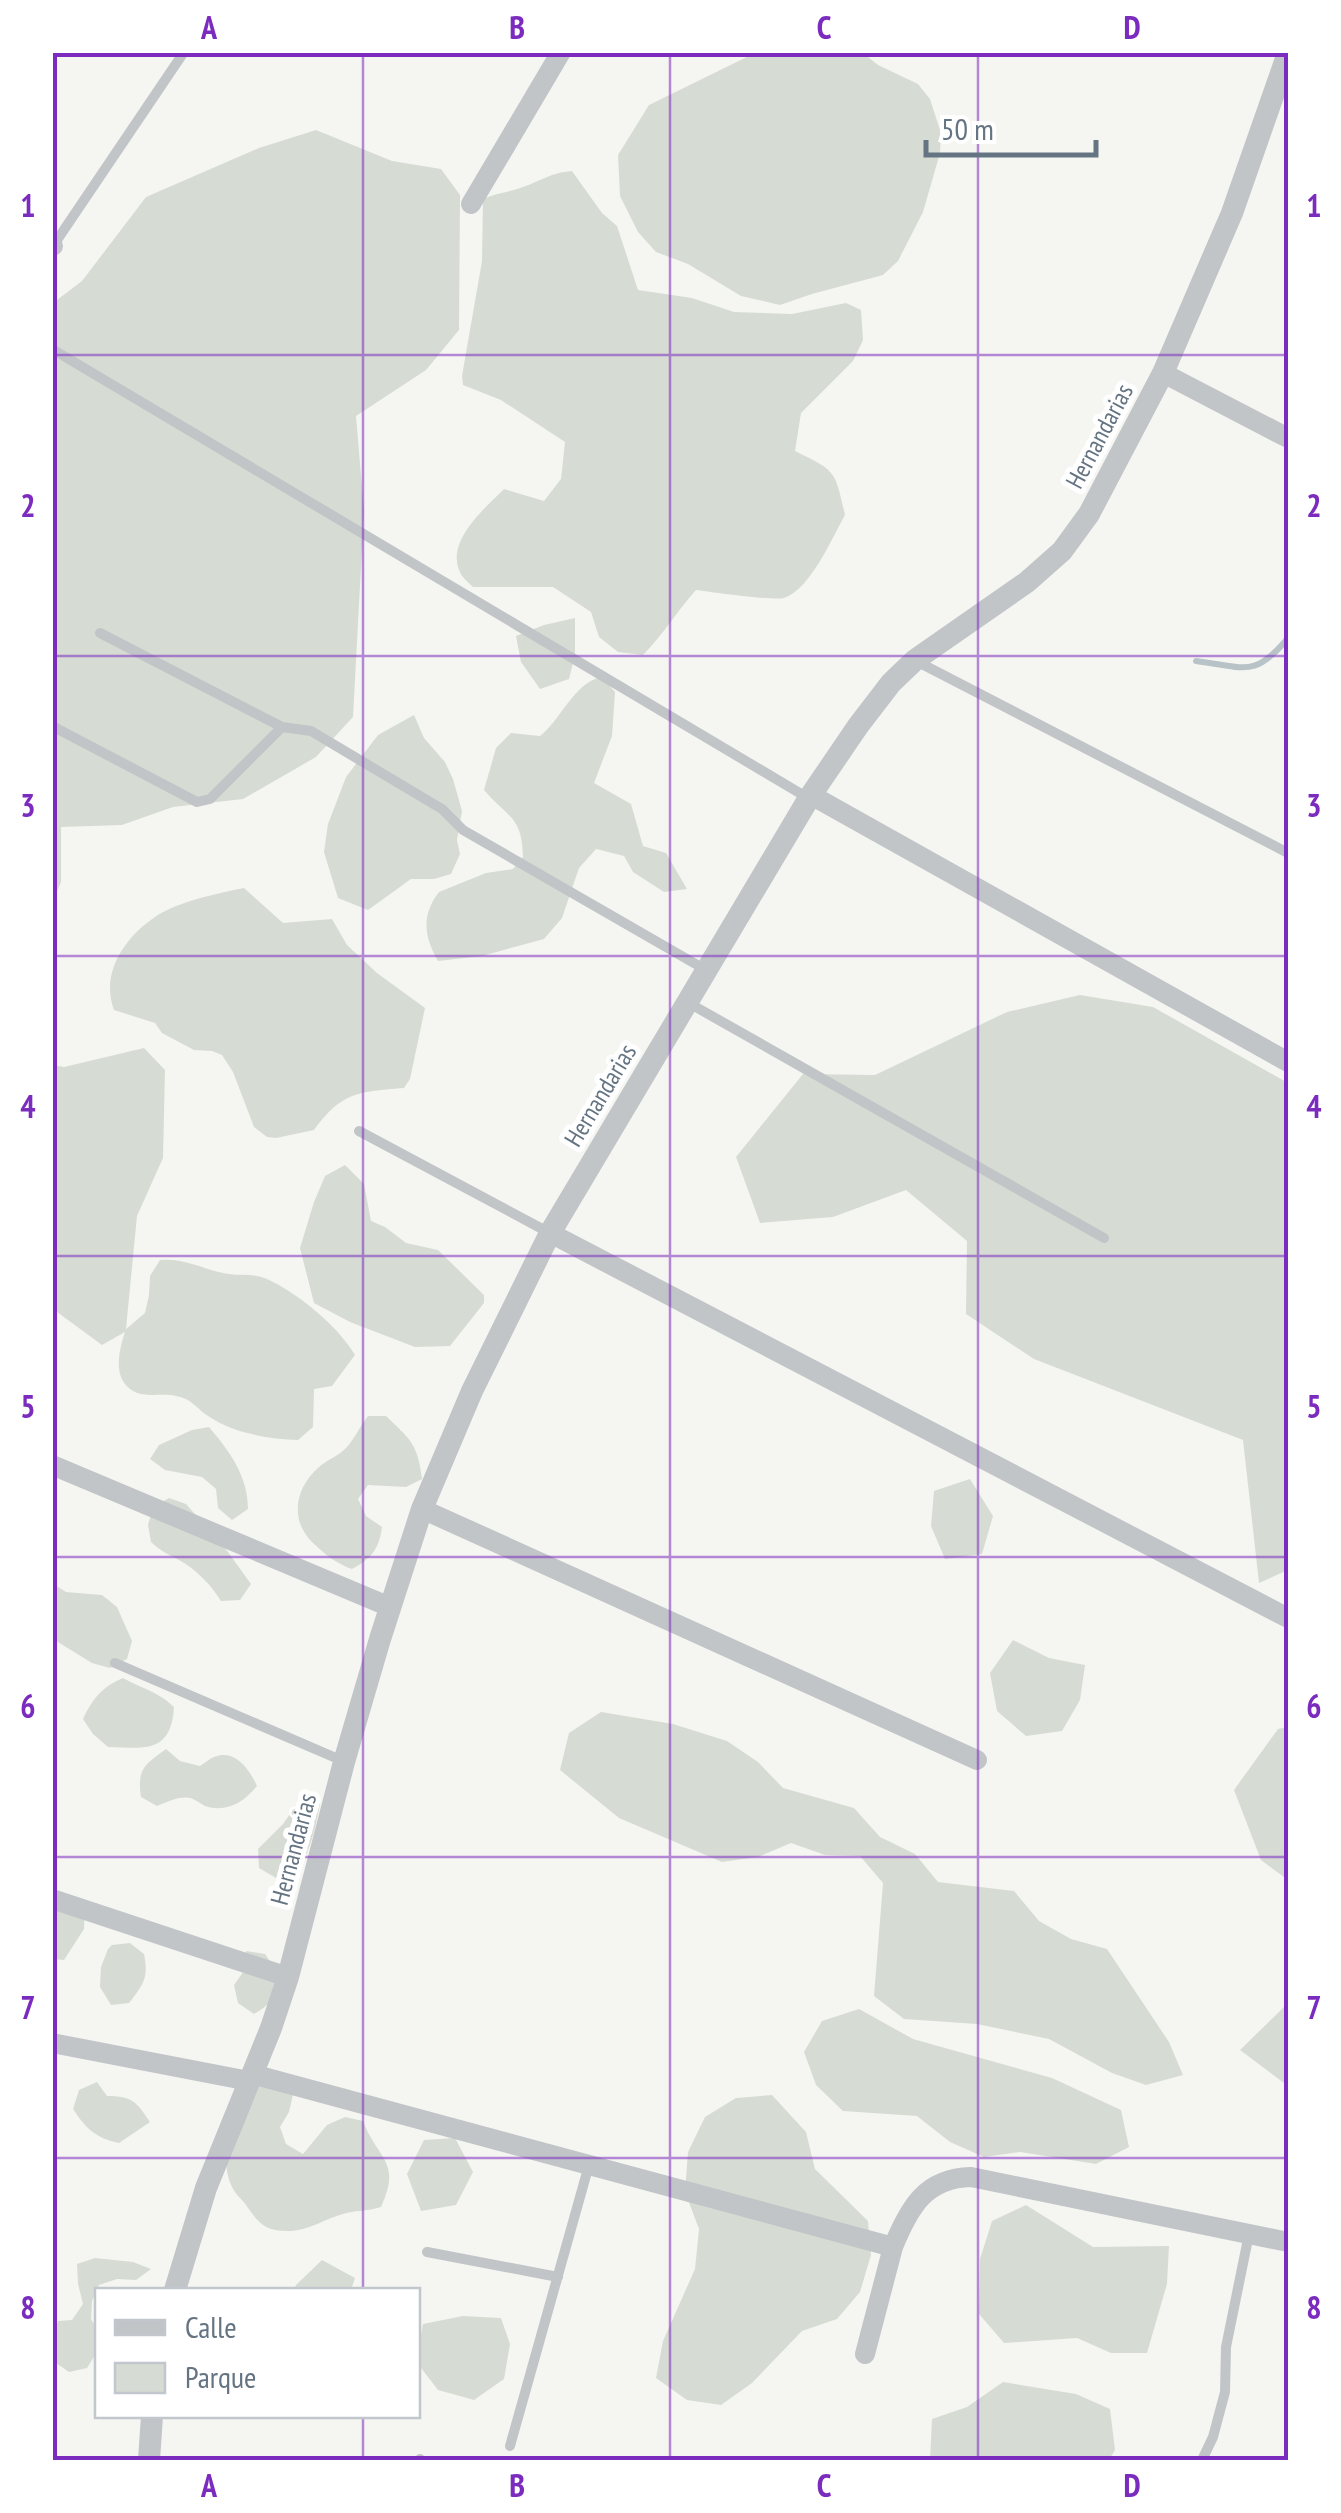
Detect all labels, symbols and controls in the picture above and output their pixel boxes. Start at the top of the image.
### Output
text: A [200,6,218,48]
text: B [509,6,525,48]
text: C [817,6,832,48]
text: D [1123,6,1141,48]
scale bar [926,95,1096,157]
text: 50 m [941,109,994,148]
text: 1 [20,184,36,226]
text: 1 [1306,184,1322,226]
street label: Hernandarias [1058,378,1140,494]
text: 2 [20,484,36,526]
text: 2 [1306,484,1322,526]
text: 3 [20,784,36,826]
text: 3 [1306,784,1322,826]
street label: Hernandarias [557,1038,643,1152]
text: 4 [20,1085,36,1127]
text: 4 [1306,1085,1322,1127]
text: 5 [20,1385,36,1427]
text: 5 [1306,1385,1322,1427]
text: 6 [20,1685,36,1727]
text: 6 [1306,1685,1322,1727]
street label: Hernandarias [263,1790,323,1908]
text: 7 [20,1986,36,2028]
text: 7 [1306,1986,1322,2028]
text: 8 [20,2286,36,2328]
text: 8 [1306,2286,1322,2328]
legend [95,2288,420,2418]
text: Calle [185,2307,237,2346]
text: Parque [185,2357,256,2396]
text: A [200,2464,218,2506]
text: B [509,2464,525,2506]
text: C [817,2464,832,2506]
text: D [1123,2464,1141,2506]

